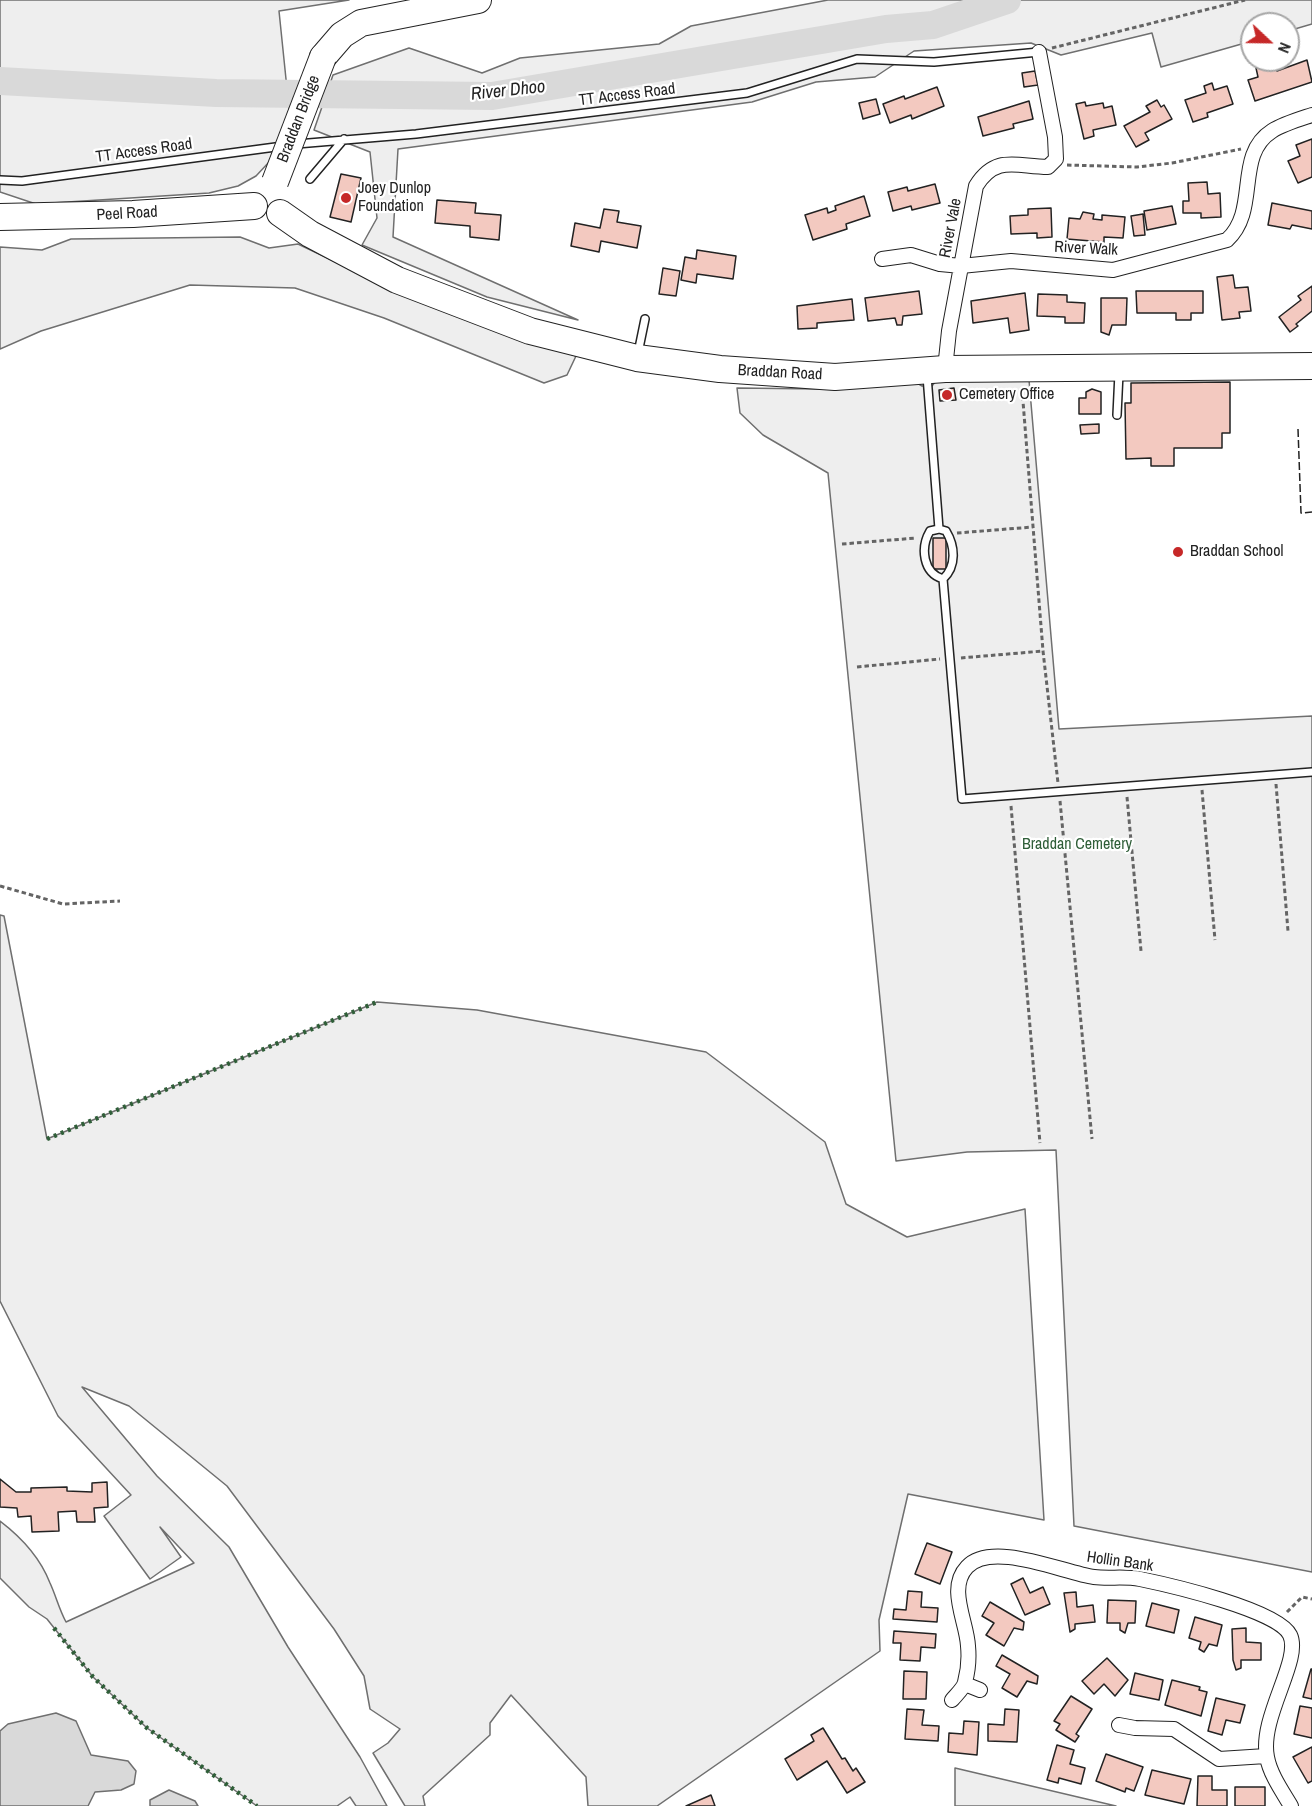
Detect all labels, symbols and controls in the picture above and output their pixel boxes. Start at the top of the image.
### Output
north arrow [1240,12,1300,72]
text: N [1273,39,1297,57]
street label: Braddan Bridge [274,73,324,165]
water label: River Dhoo [470,76,546,106]
street label: TT Access Road [578,80,676,110]
street label: TT Access Road [95,135,193,167]
place label: Joey Dunlop Foundation [358,179,431,217]
marker: Joey Dunlop Foundation [339,191,353,205]
street label: River Vale [936,197,966,259]
street label: Peel Road [96,203,158,225]
street label: River Walk [1054,238,1118,260]
street label: Braddan Road [737,361,823,385]
place label: Cemetery Office [959,385,1054,405]
marker: Cemetery Office [940,388,954,402]
place label: Braddan School [1190,542,1283,562]
marker: Braddan School [1171,545,1185,559]
park label: Braddan Cemetery [1022,835,1132,855]
street label: Hollin Bank [1085,1548,1155,1576]

